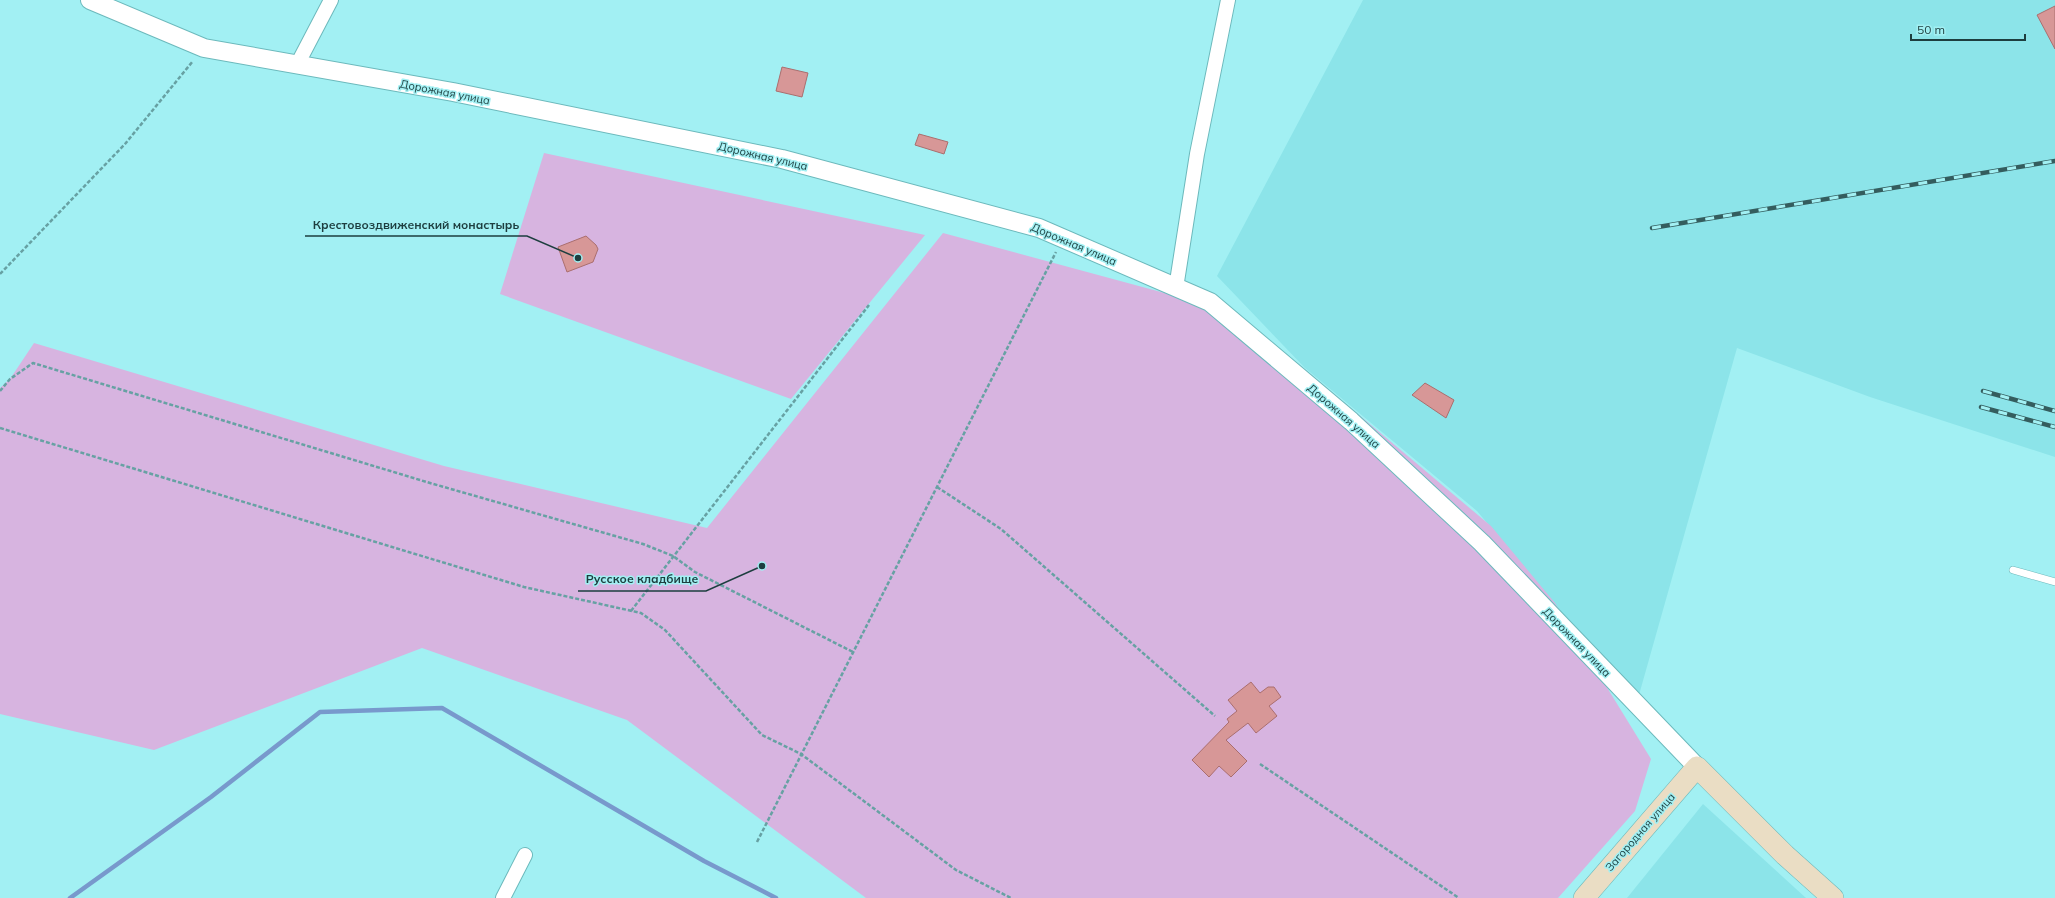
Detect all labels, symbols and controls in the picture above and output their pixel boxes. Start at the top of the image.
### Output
scale bar [1911,16,2025,42]
text: 50 m [1917,22,1945,37]
street label: Дорожная улица [399,76,491,108]
street label: Дорожная улица [717,139,809,173]
callout: Крестовоздвиженский монастырь [305,212,527,236]
text: Крестовоздвиженский монастырь [313,217,519,232]
street label: Дорожная улица [1029,220,1119,268]
street label: Дорожная улица [1305,381,1383,451]
callout: Русское кладбище [578,567,706,591]
text: Русское кладбище [586,571,698,586]
street label: Дорожная улица [1540,604,1614,680]
street label: Загородная улица [1602,790,1678,874]

